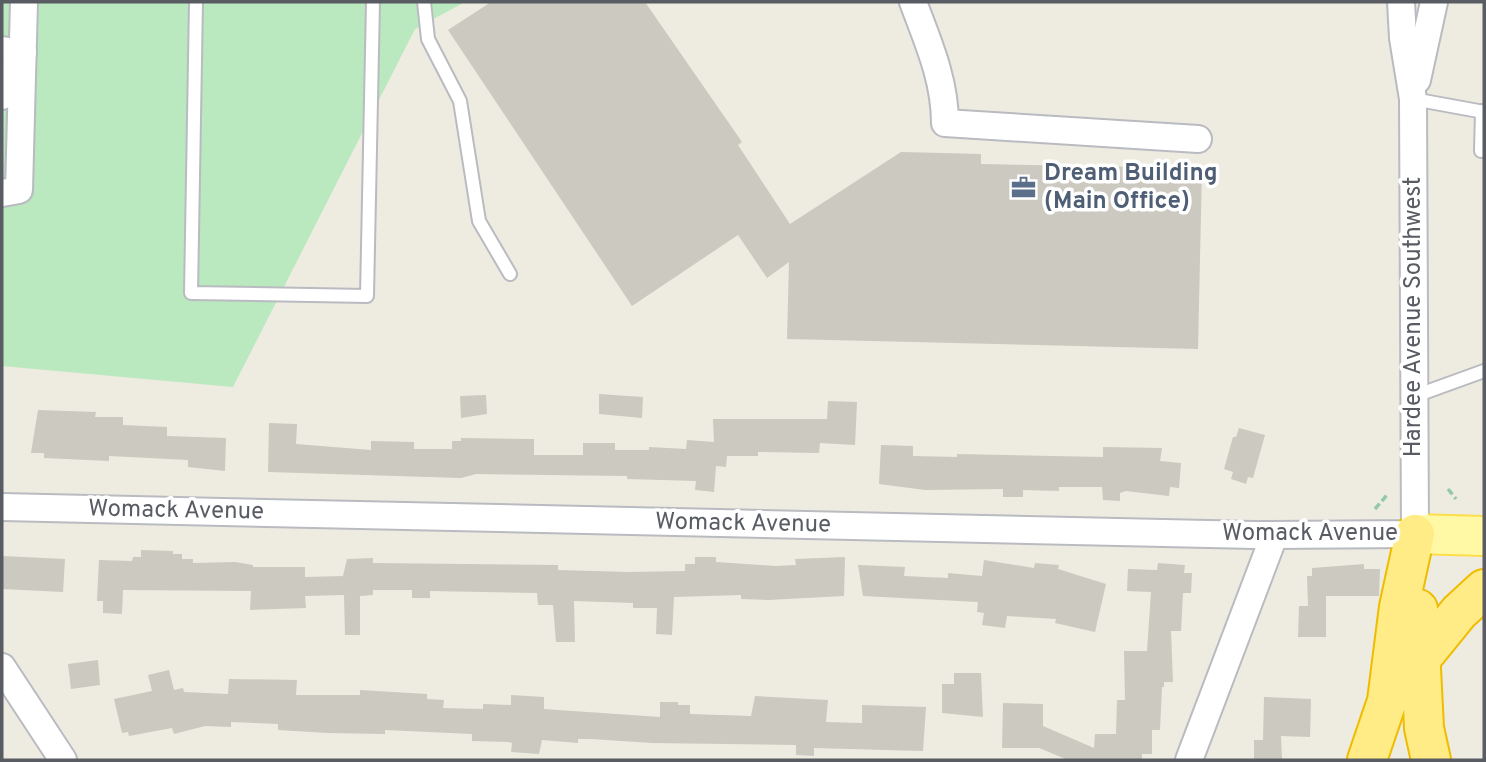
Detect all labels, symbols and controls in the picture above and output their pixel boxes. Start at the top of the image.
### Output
place label: Dream Building (Main Office) [1044,159,1218,217]
office icon: Dream Building (Main Office) [1010,174,1038,202]
street label: Hardee Avenue Southwest [1399,177,1429,457]
street label: Womack Avenue [88,494,264,528]
street label: Womack Avenue [655,507,831,541]
street label: Womack Avenue [1222,519,1398,549]

